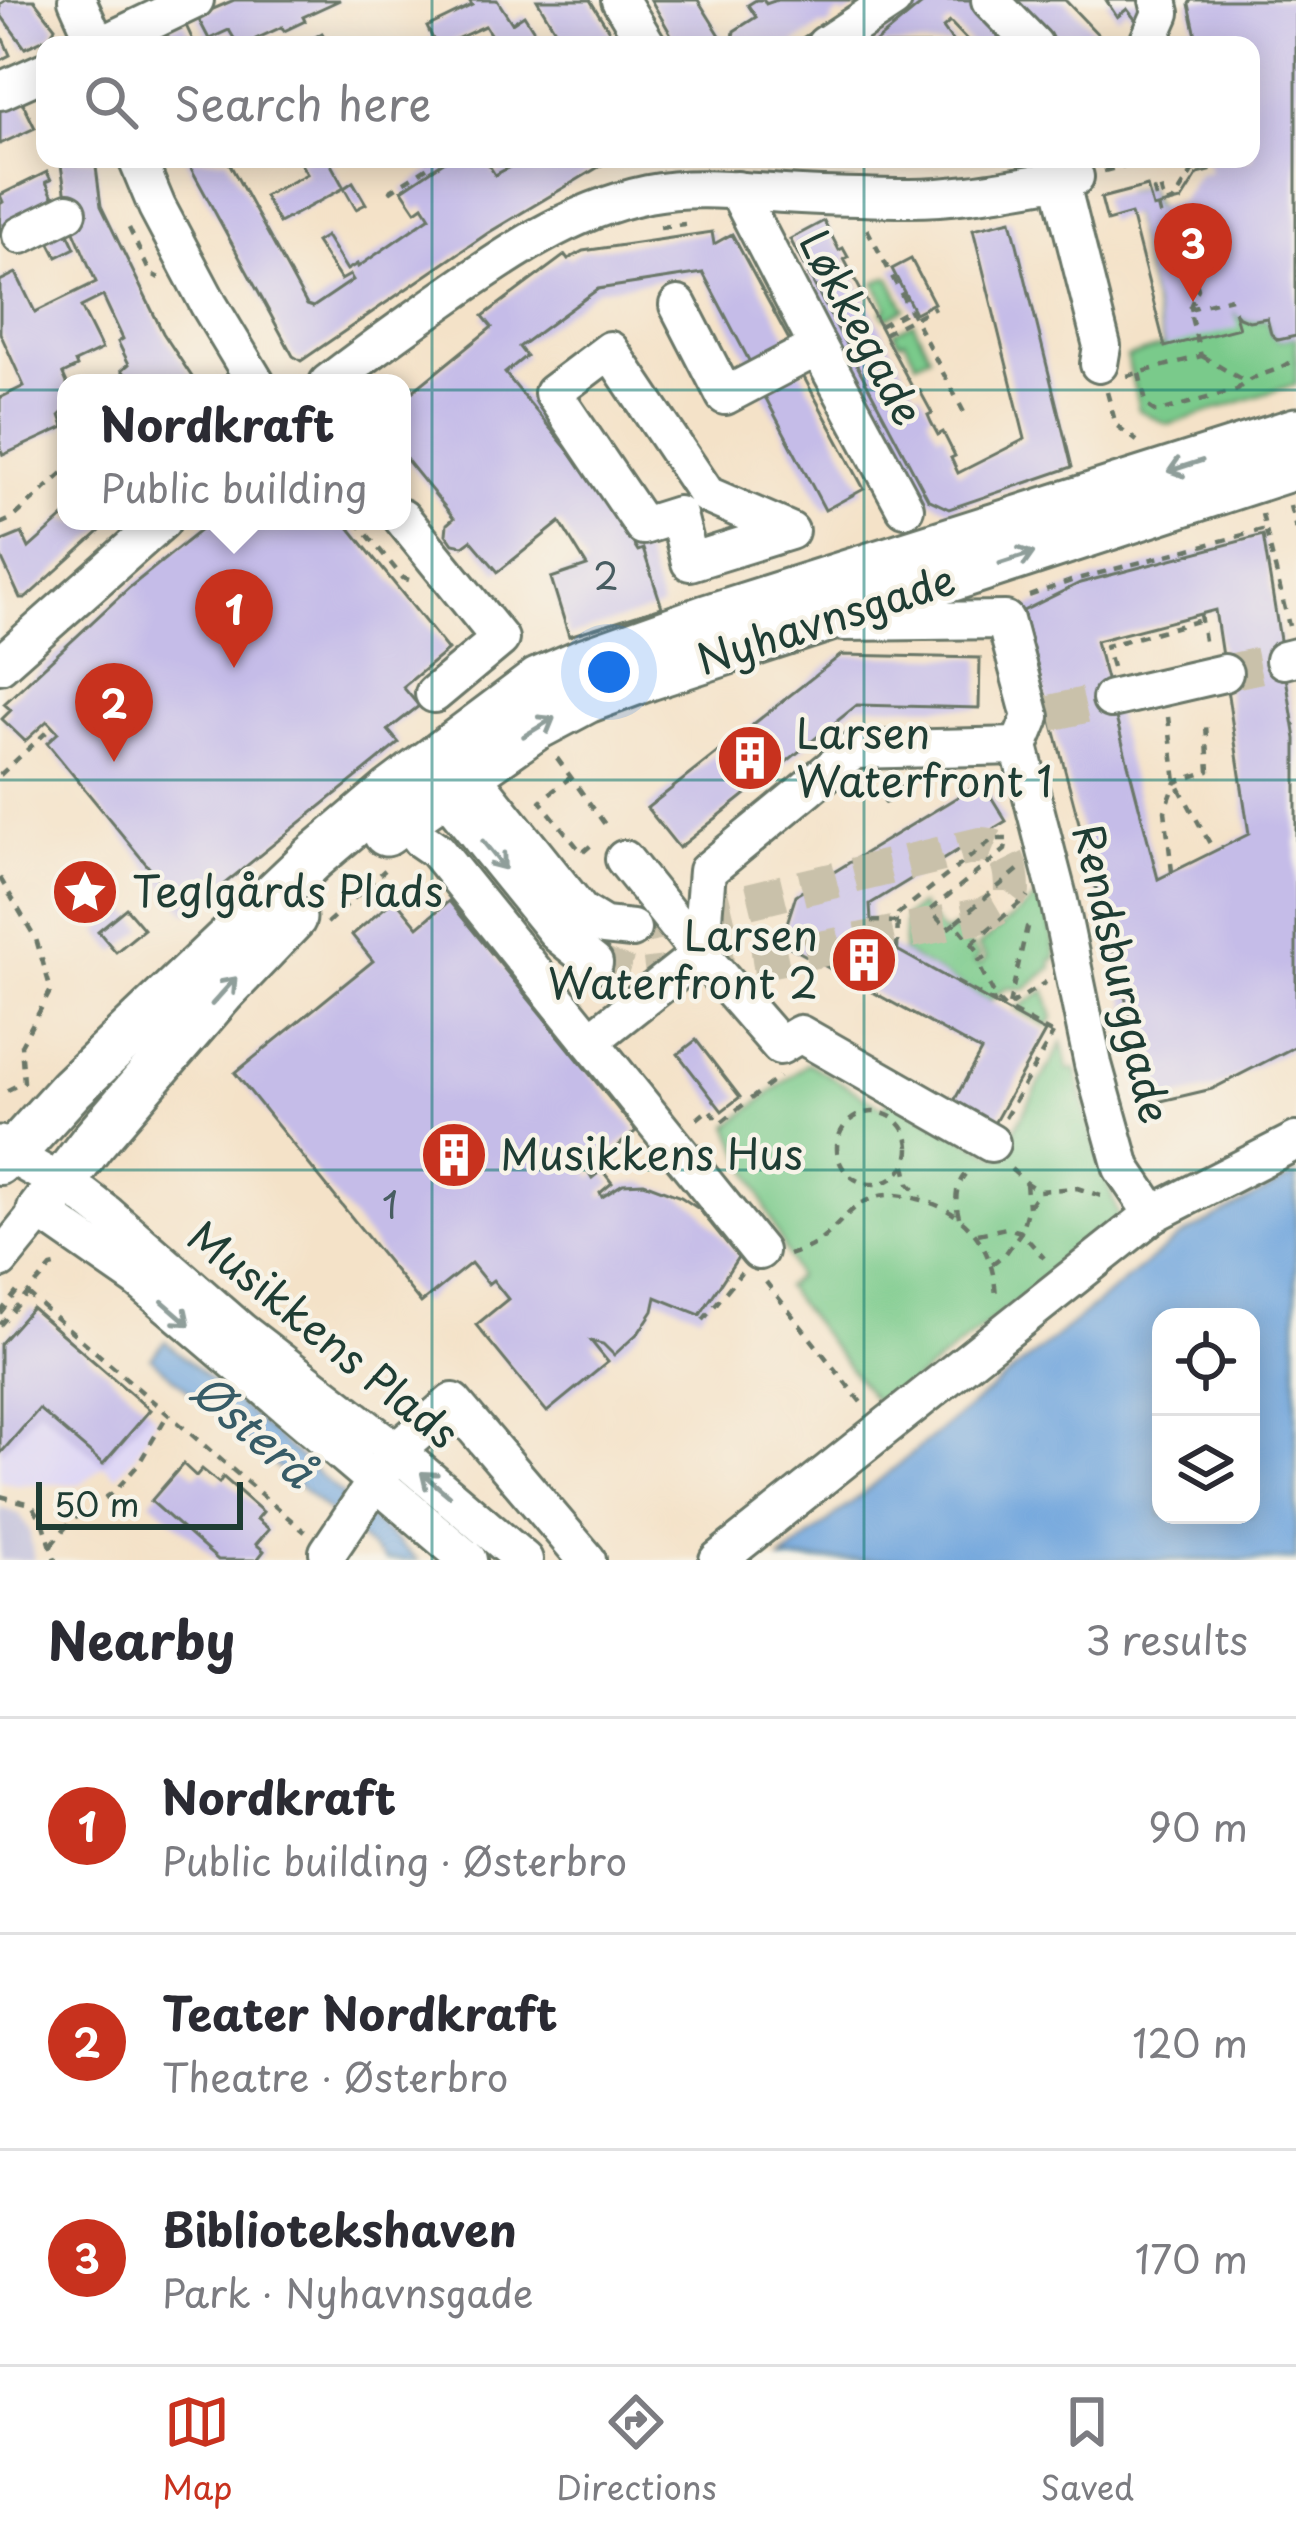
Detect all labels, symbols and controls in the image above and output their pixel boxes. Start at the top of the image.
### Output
search box [36,36,1260,168]
text: Search here [174,68,431,136]
icon: search [78,69,144,135]
pin: 3 [1154,203,1232,302]
street label: Løkkegade [785,218,941,436]
popup [57,374,411,530]
text: Nordkraft [101,389,335,457]
text: Public building [101,457,367,516]
one-way arrow [1166,457,1204,479]
one-way arrow [997,545,1035,567]
street label: Nyhavnsgade [688,546,962,689]
house number: 2 [593,548,619,602]
pin: 1 [195,569,273,668]
your location [579,642,639,702]
pin: 2 [75,663,153,762]
place label: Larsen Waterfront 1 [796,700,1052,811]
one-way arrow [521,714,556,738]
building icon: Larsen Waterfront 1 [715,723,785,793]
street label: Rendsburggade [1058,818,1188,1129]
one-way arrow [480,839,507,870]
place icon: Teglgårds Plads [50,857,120,927]
place label: Teglgårds Plads [132,858,443,921]
place label: Larsen Waterfront 2 [548,902,818,1013]
building icon: Larsen Waterfront 2 [829,925,899,995]
one-way arrow [210,977,237,1007]
building icon: Musikkens Hus [419,1120,489,1190]
place label: Musikkens Hus [500,1121,803,1184]
house number: 1 [382,1177,398,1231]
street label: Musikkens Plads [175,1204,474,1462]
one-way arrow [161,1299,191,1326]
map controls [1152,1308,1260,1524]
button: locate [1152,1308,1260,1416]
water label: Østerå [178,1356,333,1503]
button: layers [1152,1416,1260,1524]
one-way arrow [420,1471,451,1498]
scale bar [36,1476,243,1529]
text: 50 m [54,1478,140,1528]
text: Nearby [48,1600,235,1677]
text: 3 results [1085,1609,1248,1668]
text: Nordkraft [162,1762,396,1830]
text: 1 [78,1796,96,1855]
text: 90 m [1148,1796,1248,1855]
text: Public building · Østerbro [162,1830,627,1889]
text: Teater Nordkraft [162,1978,558,2046]
text: 2 [73,2012,101,2071]
text: 120 m [1132,2012,1248,2071]
text: Theatre · Østerbro [162,2046,508,2105]
text: Bibliotekshaven [162,2194,517,2262]
text: 3 [74,2228,100,2287]
text: 170 m [1135,2228,1248,2287]
text: Park · Nyhavnsgade [162,2262,533,2321]
tab: Map [162,2389,232,2511]
tab: Directions [556,2389,717,2511]
tab: Saved [1040,2389,1134,2511]

